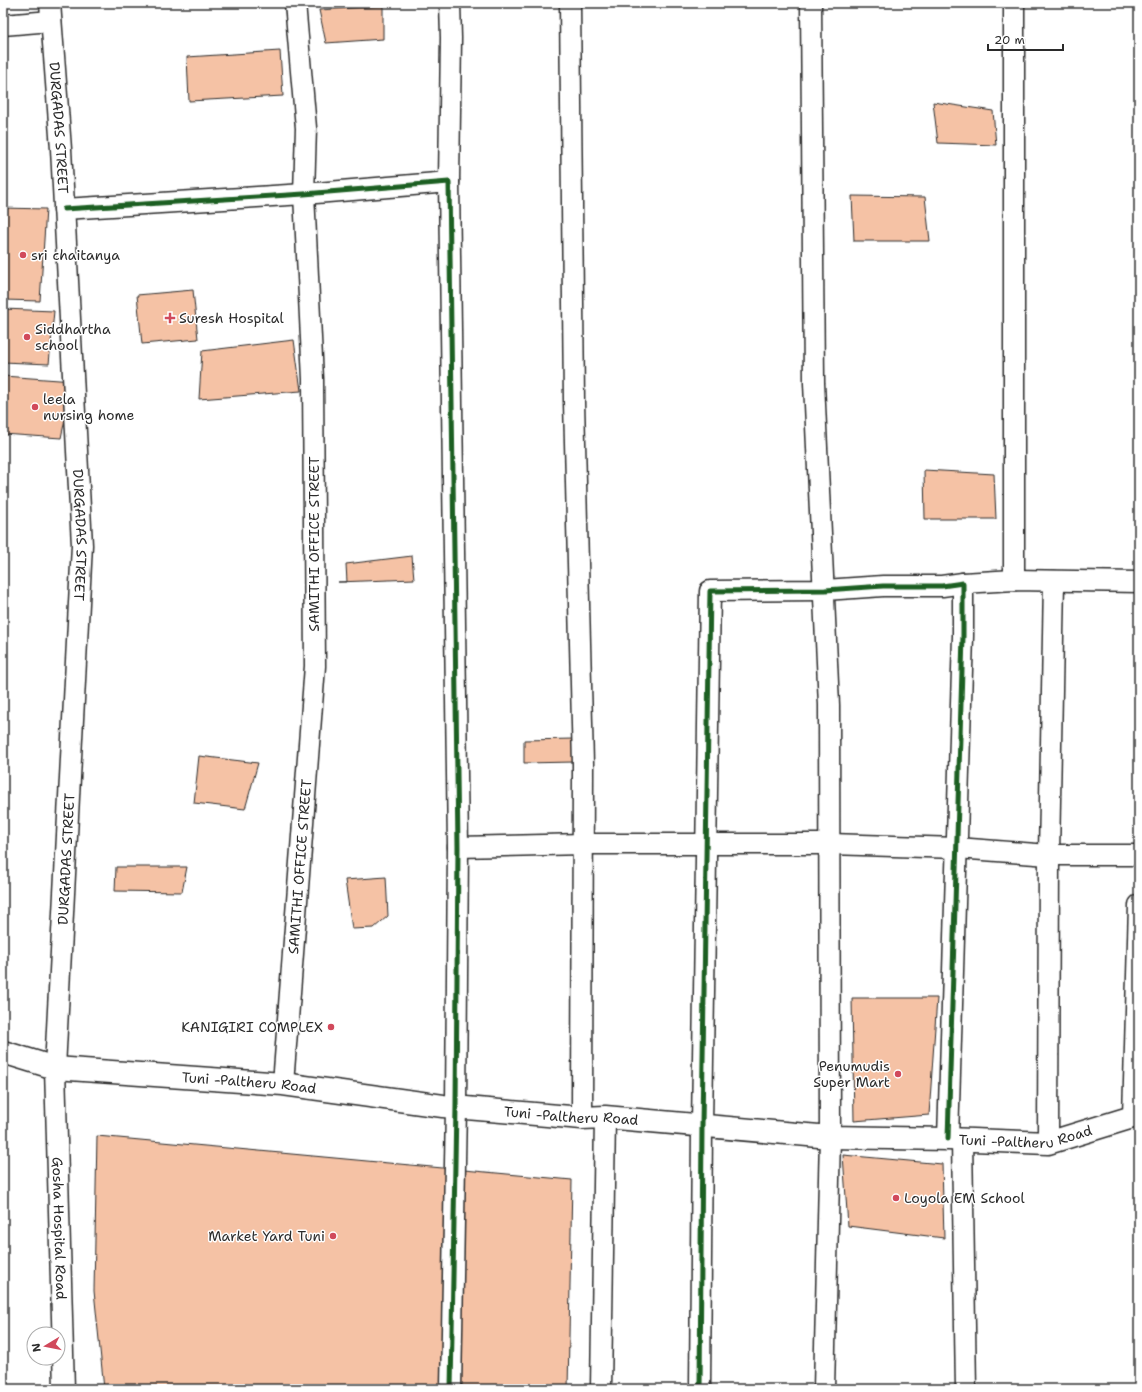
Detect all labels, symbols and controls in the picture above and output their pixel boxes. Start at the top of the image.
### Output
scale bar [988,26,1063,52]
text: 20 m [994,32,1025,48]
street label: DURGADAS STREET [45,61,72,194]
place label: sri chaitanya [31,246,120,264]
marker: sri chaitanya [18,250,28,260]
place label: Suresh Hospital [179,309,284,327]
marker: Suresh Hospital [164,312,176,324]
place label: Siddhartha school [35,320,111,354]
marker: Siddhartha school [22,332,32,342]
place label: leela nursing home [43,390,135,424]
marker: leela nursing home [30,402,40,412]
street label: SAMITHI OFFICE STREET [305,456,323,632]
street label: DURGADAS STREET [69,469,91,602]
street label: SAMITHI OFFICE STREET [284,778,315,955]
street label: DURGADAS STREET [54,792,78,925]
place label: KANIGIRI COMPLEX [181,1018,323,1036]
marker: KANIGIRI COMPLEX [326,1022,336,1032]
place label: Penumudis Super Mart [813,1057,890,1091]
street label: Tuni -Paltheru Road [181,1068,318,1097]
marker: Penumudis Super Mart [893,1069,903,1079]
street label: Tuni -Paltheru Road [503,1102,639,1129]
street label: Tuni -Paltheru Road [958,1121,1094,1152]
street label: Gosha Hospital Road [48,1156,70,1300]
place label: Loyola EM School [904,1189,1025,1207]
marker: Loyola EM School [891,1193,901,1203]
place label: Market Yard Tuni [208,1227,325,1245]
marker: Market Yard Tuni [328,1231,338,1241]
north arrow [26,1326,66,1366]
text: N [28,1342,45,1353]

